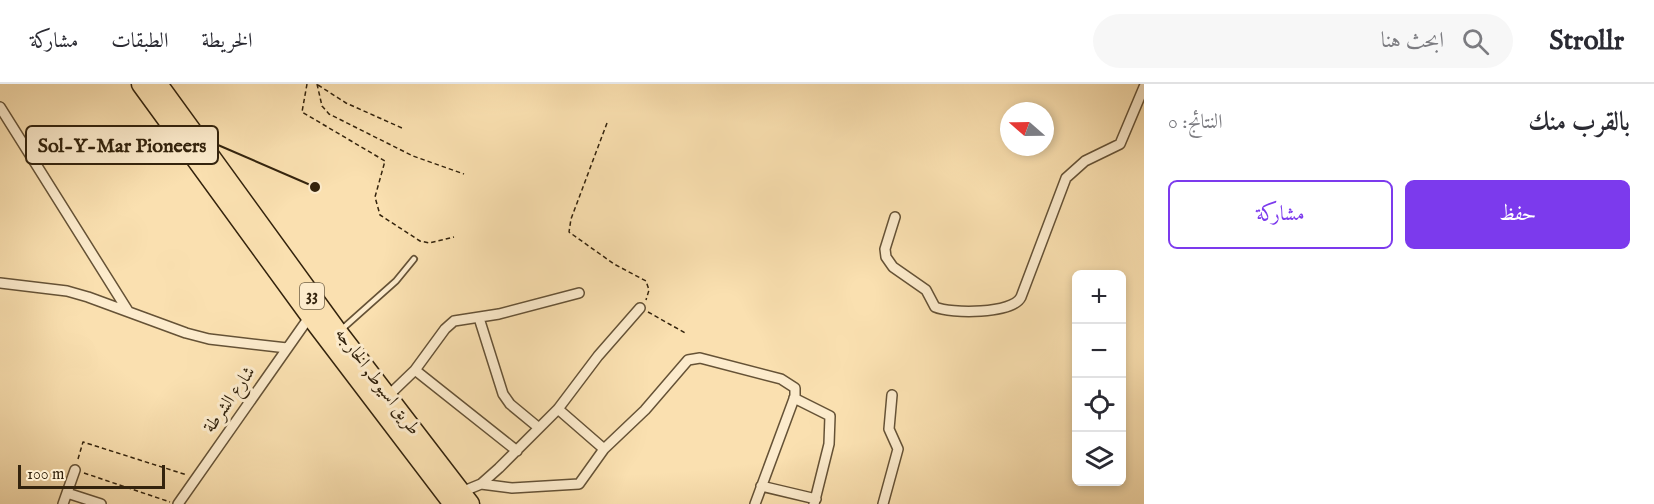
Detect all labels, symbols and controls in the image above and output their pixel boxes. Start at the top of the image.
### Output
search box [1093,14,1513,68]
text: Strollr [1549,24,1624,59]
icon: search [1459,25,1492,58]
text: ابحث هنا [1381,27,1444,55]
text: مشاركة [30,28,78,55]
text: الطبقات [111,28,168,55]
text: الخريطة [201,28,253,55]
north arrow [1000,102,1054,156]
text: بالقرب منك [1528,106,1630,139]
text: النتائج: 0 [1168,110,1223,135]
callout: Sol-Y-Mar Pioneers [26,126,218,164]
text: Sol-Y-Mar Pioneers [38,134,206,159]
button: مشاركة [1168,180,1393,249]
button: حفظ [1405,180,1630,249]
map controls [1072,270,1126,486]
button: + [1072,270,1126,324]
road number: 33 [300,283,324,309]
street label: طريق اسيوط, الخارجه [329,324,425,440]
button: − [1072,324,1126,378]
street label: شارع الشرطة [199,362,263,439]
button: locate [1072,378,1126,432]
button: layers [1072,432,1126,486]
scale bar [18,462,165,490]
text: 100 m [27,465,64,485]

